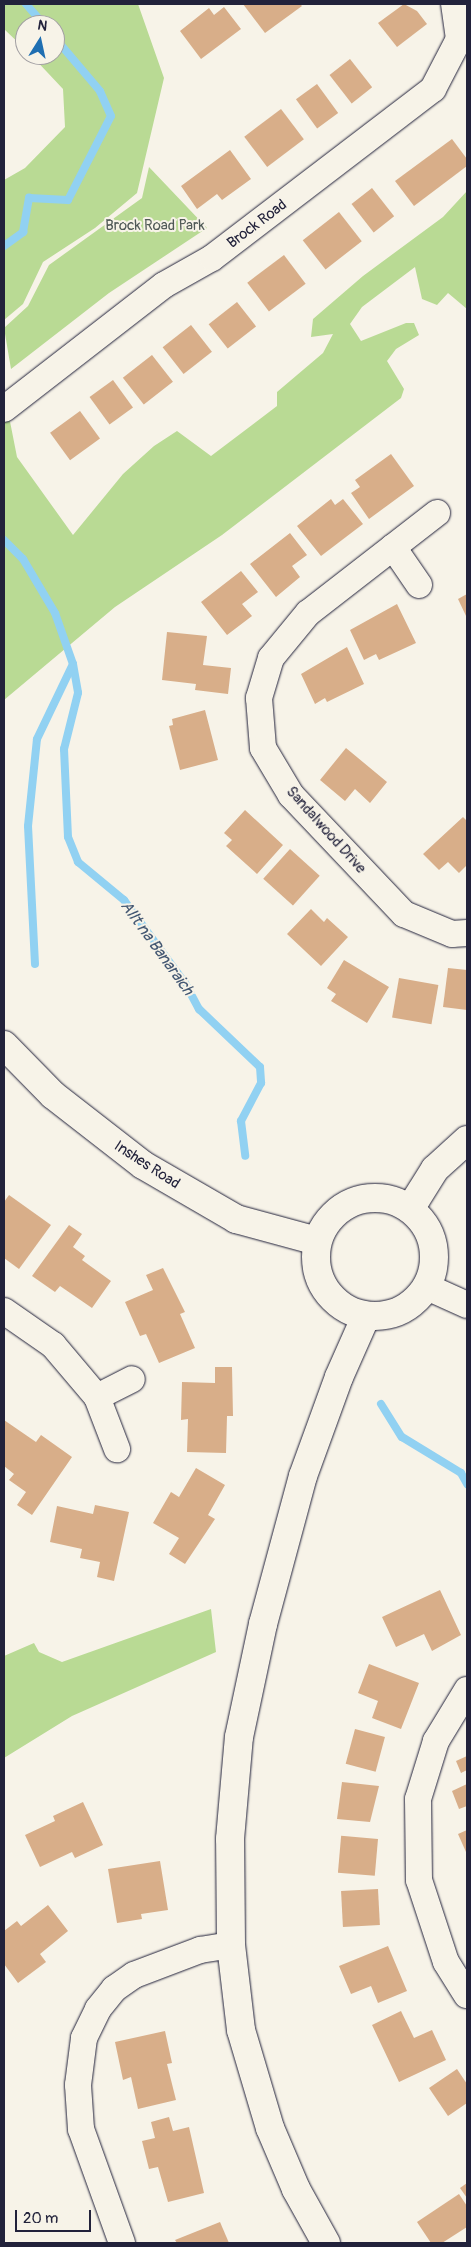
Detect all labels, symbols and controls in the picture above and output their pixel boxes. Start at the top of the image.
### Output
north arrow [15,15,65,65]
text: N [36,17,49,35]
street label: Brock Road [224,196,290,252]
park label: Brock Road Park [105,217,205,235]
street label: Sandalwood Drive [282,783,370,877]
water label: Allt na Banaraich [116,897,198,999]
street label: Inshes Road [111,1137,183,1193]
scale bar [18,2200,94,2232]
text: 20 m [23,2209,58,2228]

